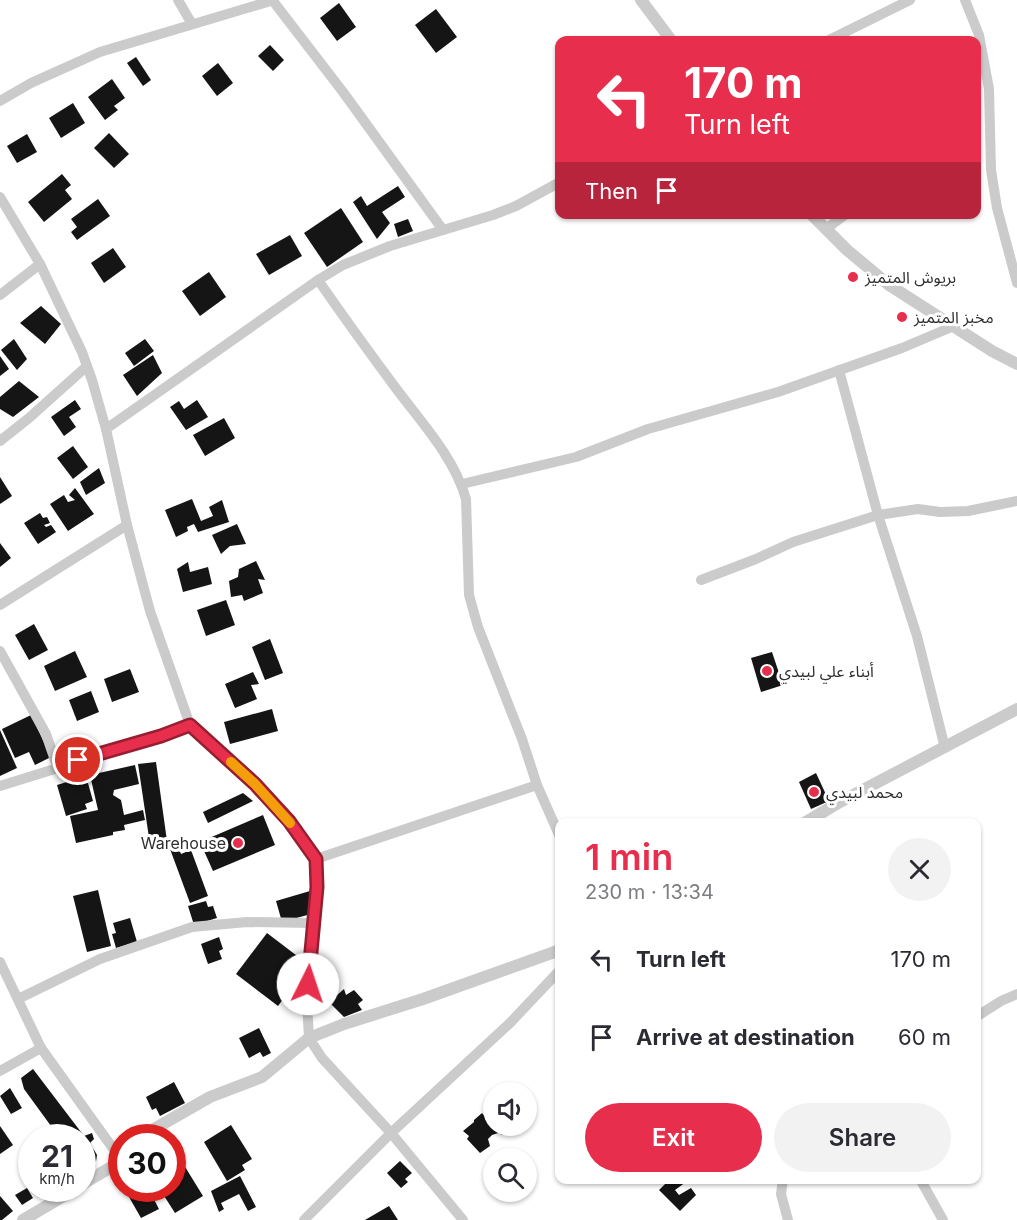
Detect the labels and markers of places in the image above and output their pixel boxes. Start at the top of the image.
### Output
place label: بريوش المتميز [864,267,956,287]
marker: بريوش المتميز [846,270,860,284]
place label: مخبز المتميز [913,307,994,327]
marker: مخبز المتميز [895,310,909,324]
place label: أبناء علي لبيدي [779,661,874,684]
marker: أبناء علي لبيدي [760,664,774,678]
pin [52,734,103,785]
place label: محمد لبيدي [826,782,903,805]
marker: محمد لبيدي [807,785,821,799]
place label: Warehouse [141,833,226,853]
marker: Warehouse [231,836,245,850]

